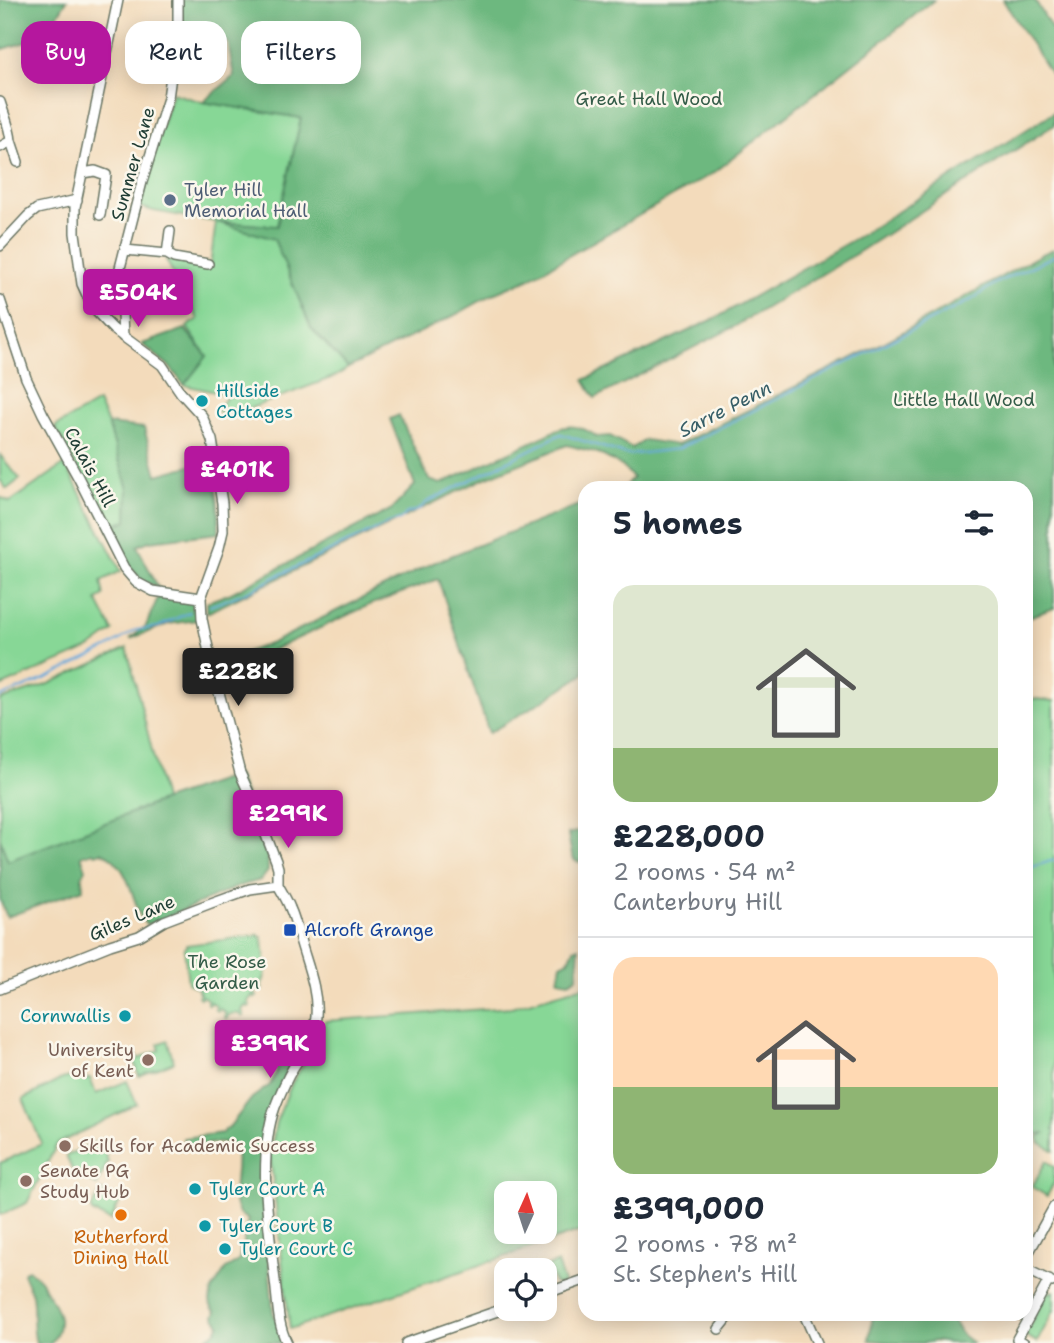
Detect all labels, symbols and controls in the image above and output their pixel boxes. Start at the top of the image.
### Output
chip: Buy [21,21,111,84]
chip: Rent [125,21,227,84]
chip: Filters [241,21,361,84]
park label: Great Hall Wood [576,87,722,111]
street label: Summer Lane [105,104,161,224]
place label: Tyler Hill Memorial Hall [184,178,308,223]
marker: Tyler Hill Memorial Hall [162,192,178,208]
pin: £504K [89,270,187,329]
text: £504K [99,277,177,307]
water label: Sarre Penn [674,375,776,443]
place label: Hillside Cottages [216,379,293,424]
park label: Little Hall Wood [893,388,1035,412]
marker: Hillside Cottages [194,393,210,409]
street label: Calais Hill [59,423,121,512]
pin: £401K [188,447,286,506]
text: £401K [200,454,274,484]
text: 5 homes [613,503,743,544]
icon: filters [960,504,998,542]
icon: home [743,630,869,756]
pin: £228K [189,648,287,708]
text: £228K [198,656,278,686]
pin: £299K [239,790,337,850]
text: £299K [249,798,327,828]
text: £228,000 [613,816,765,857]
text: 2 rooms · 54 m² [613,857,796,887]
text: Canterbury Hill [613,887,782,917]
street label: Giles Lane [85,889,179,947]
place label: Alcroft Grange [304,918,434,942]
marker: Alcroft Grange [282,922,298,938]
park label: The Rose Garden [187,950,267,995]
icon: home [743,1002,869,1128]
place label: Cornwallis [20,1004,111,1028]
marker: Cornwallis [117,1008,133,1024]
pin: £399K [221,1020,319,1080]
text: £399K [231,1028,309,1058]
place label: University of Kent [48,1038,134,1083]
marker: University of Kent [140,1052,156,1068]
place label: Skills for Academic Success [79,1134,315,1158]
marker: Skills for Academic Success [57,1138,73,1154]
place label: Senate PG Study Hub [40,1159,130,1204]
marker: Senate PG Study Hub [18,1173,34,1189]
place label: Tyler Court A [209,1177,325,1201]
marker: Tyler Court A [187,1181,203,1197]
north arrow [494,1181,556,1244]
map controls [494,1181,557,1321]
text: £399,000 [613,1188,765,1229]
marker: Rutherford Dining Hall [113,1207,129,1223]
place label: Tyler Court B [219,1214,333,1238]
marker: Tyler Court B [197,1218,213,1234]
place label: Rutherford Dining Hall [73,1225,169,1270]
text: 2 rooms · 78 m² [613,1229,797,1259]
place label: Tyler Court C [239,1237,353,1261]
marker: Tyler Court C [217,1241,233,1257]
button: locate [494,1258,557,1321]
text: St. Stephen's Hill [613,1259,797,1289]

